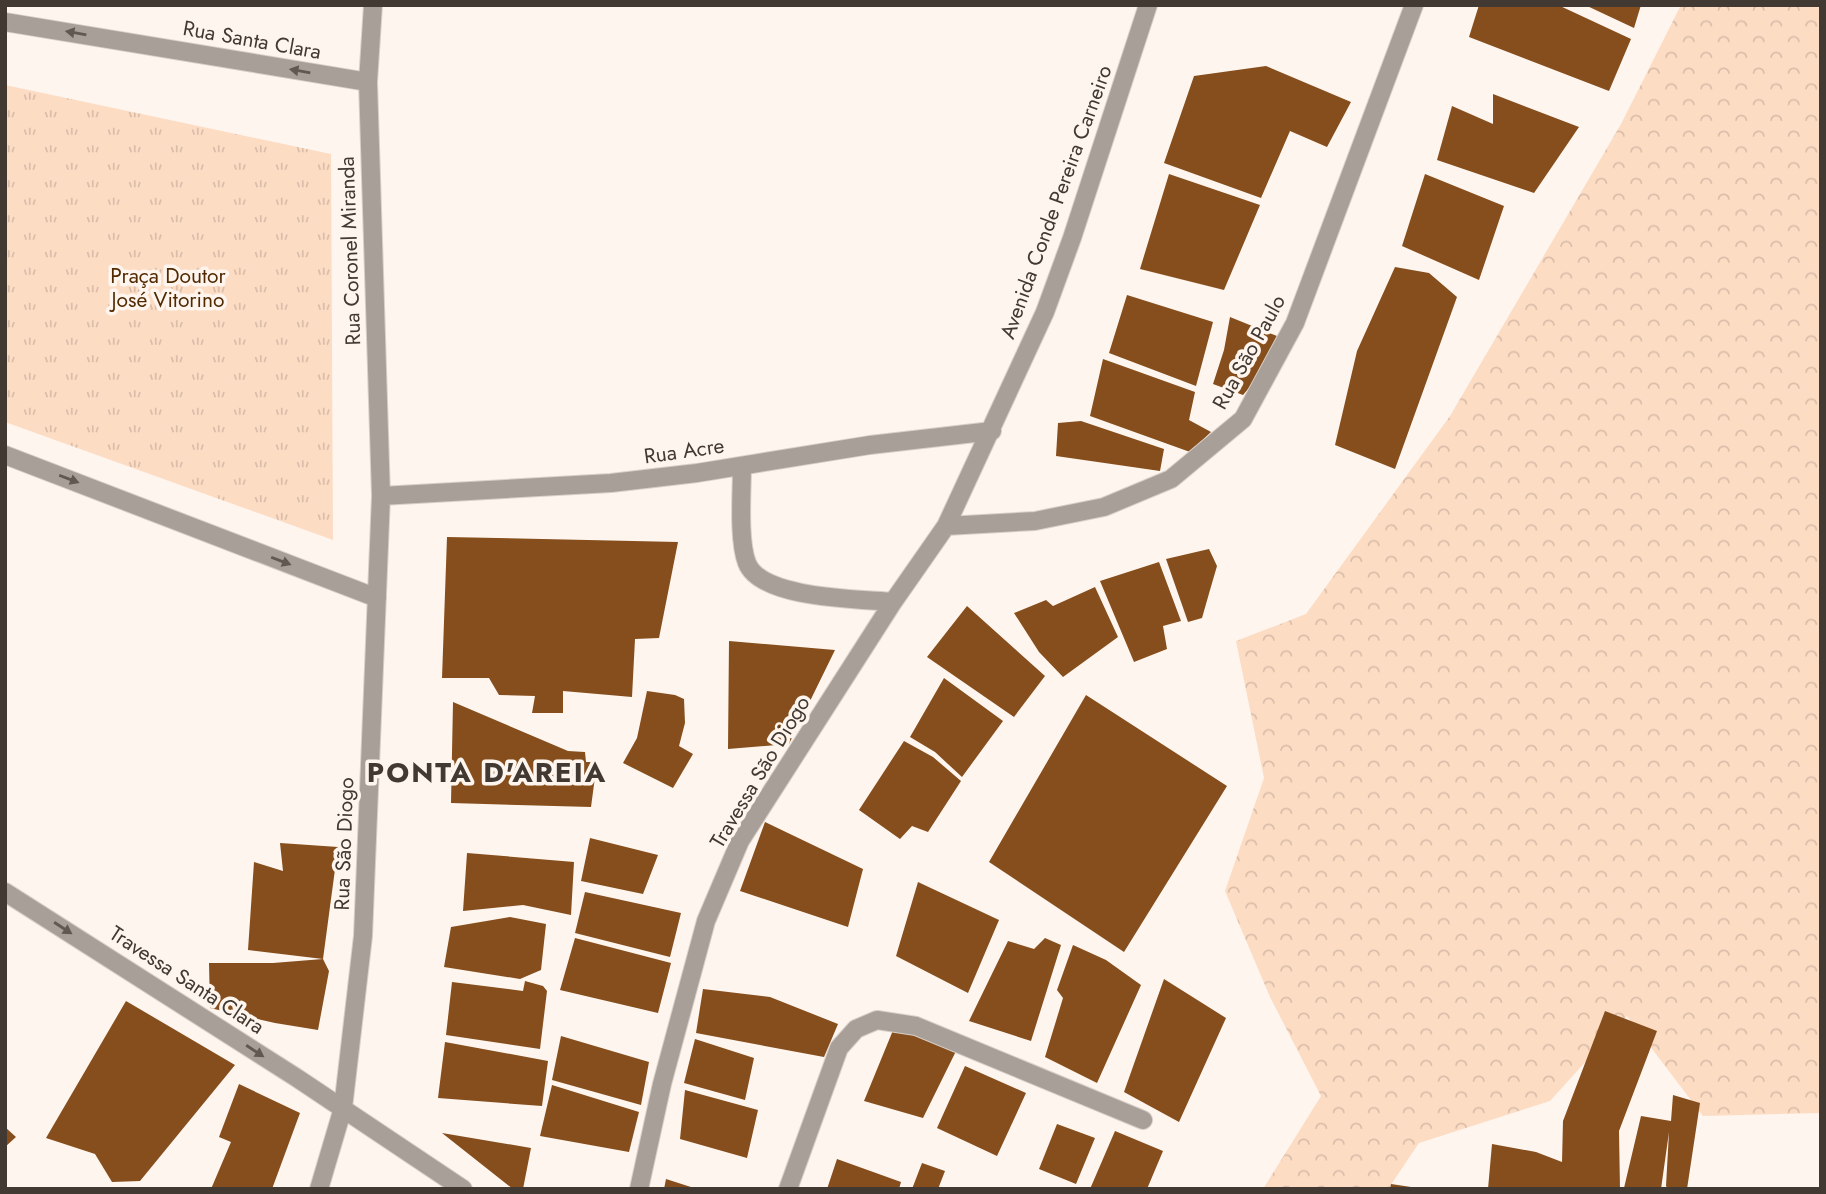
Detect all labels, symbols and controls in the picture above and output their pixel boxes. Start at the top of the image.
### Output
street label: Rua Santa Clara [181,13,323,67]
one-way arrow [65,27,87,38]
street label: Avenida Conde Pereira Carneiro [992,61,1120,343]
one-way arrow [289,65,311,76]
street label: Rua Coronel Miranda [332,156,368,346]
park label: Praça Doutor José Vitorino [108,261,226,315]
street label: Rua São Paulo [1205,289,1293,415]
street label: Rua Acre [642,430,726,471]
one-way arrow [58,474,79,485]
one-way arrow [271,556,292,567]
street label: Travessa São Diogo [703,690,817,854]
district label: PONTA D'AREIA [367,752,607,793]
street label: Rua São Diogo [327,777,361,911]
street label: Travessa Santa Clara [104,919,270,1041]
one-way arrow [53,922,72,935]
one-way arrow [245,1044,264,1057]

